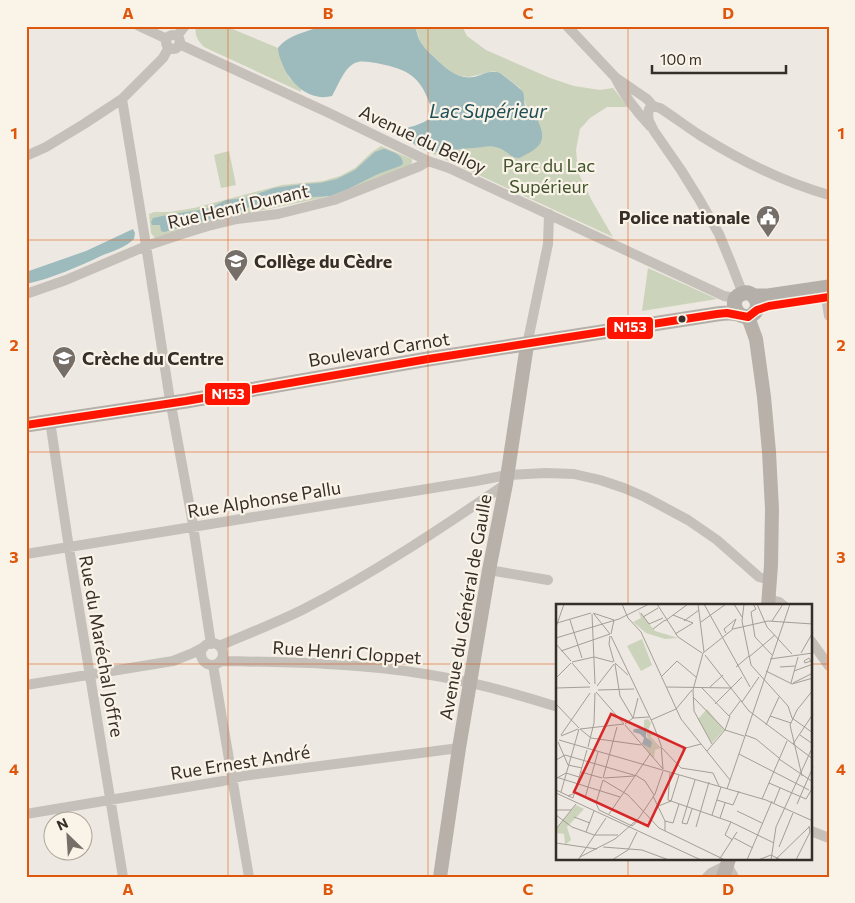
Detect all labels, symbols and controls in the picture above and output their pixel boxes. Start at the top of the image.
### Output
text: A [122,3,134,22]
text: B [323,3,334,22]
text: C [523,3,534,22]
text: D [722,3,734,22]
scale bar [652,42,786,74]
text: 100 m [660,50,702,68]
water label: Lac Supérieur [429,99,548,122]
street label: Avenue du Belloy [356,100,490,178]
text: 1 [10,123,18,142]
text: 1 [837,123,845,142]
park label: Parc du Lac Supérieur [503,154,595,197]
street label: Rue Henri Dunant [165,179,311,233]
public building icon: Police nationale [755,204,781,238]
place label: Police nationale [619,206,750,228]
school or university icon: Collège du Cèdre [223,248,249,282]
place label: Collège du Cèdre [254,250,392,272]
unlabelled marker [677,314,687,324]
line badge: N153 [606,316,654,340]
text: N153 [613,318,647,335]
street label: Boulevard Carnot [307,327,451,371]
text: 2 [9,335,19,354]
text: 2 [836,335,846,354]
school or university icon: Crèche du Centre [51,345,77,379]
place label: Crèche du Centre [82,347,224,369]
line badge: N153 [204,382,251,406]
text: N153 [211,385,245,402]
street label: Rue Alphonse Pallu [186,476,342,522]
street label: Avenue du Général de Gaulle [434,492,496,722]
text: 3 [9,547,19,566]
text: 3 [836,547,846,566]
street label: Rue du Maréchal Joffre [75,553,129,739]
inset map [556,604,812,860]
street label: Rue Henri Cloppet [272,636,422,668]
street label: Rue Ernest André [169,740,311,784]
text: 4 [9,759,19,778]
text: 4 [836,759,846,778]
north arrow [42,810,92,860]
text: N [54,814,71,834]
text: A [122,879,134,898]
text: B [323,879,334,898]
text: C [523,879,534,898]
text: D [722,879,734,898]

